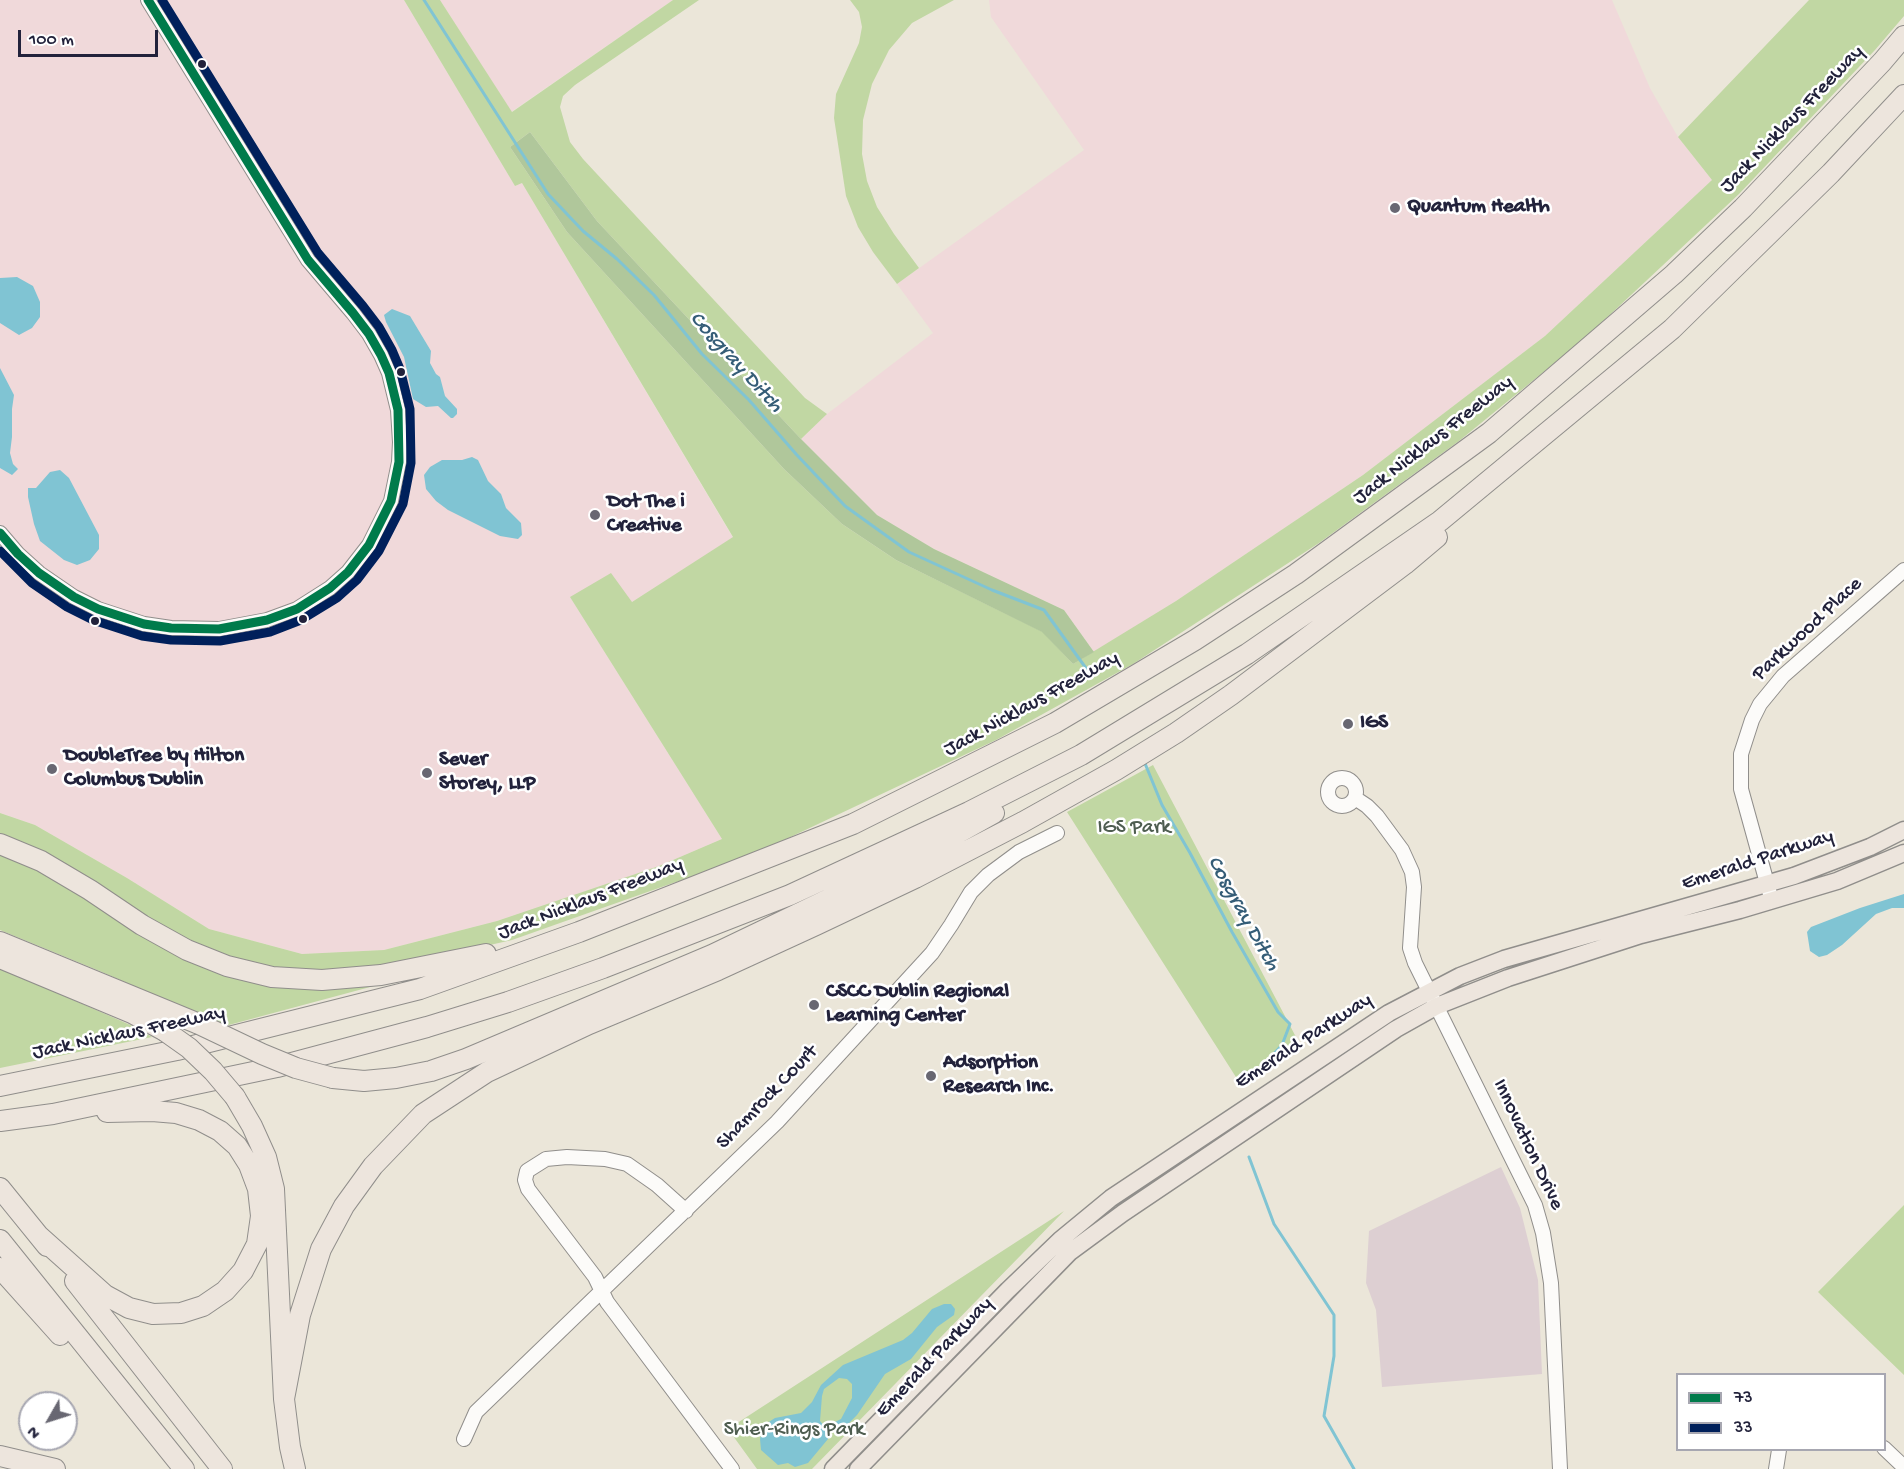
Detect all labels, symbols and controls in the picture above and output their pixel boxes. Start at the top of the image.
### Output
scale bar [21,18,160,56]
text: 100 m [29,30,74,51]
street label: Jack Nicklaus Freeway [1716,41,1870,199]
unlabelled marker [196,58,208,70]
place label: Quantum Health [1407,195,1550,221]
marker: Quantum Health [1388,201,1402,215]
water label: Cosgray Ditch [683,307,787,419]
unlabelled marker [395,366,407,378]
street label: Jack Nicklaus Freeway [1349,371,1519,511]
place label: Dot The i Creative [607,490,685,540]
marker: Dot The i Creative [588,508,602,522]
street label: Parkwood Place [1748,573,1868,687]
unlabelled marker [297,613,309,625]
unlabelled marker [89,615,101,627]
street label: Jack Nicklaus Freeway [940,646,1124,764]
place label: IGS [1360,711,1388,737]
marker: IGS [1341,717,1355,731]
place label: DoubleTree by Hilton Columbus Dublin [64,744,244,794]
place label: Sever Storey, LLP [439,748,535,798]
marker: DoubleTree by Hilton Columbus Dublin [45,762,59,776]
marker: Sever Storey, LLP [420,766,434,780]
park label: IGS Park [1097,816,1171,842]
street label: Emerald Parkway [1679,825,1837,897]
water label: Cosgray Ditch [1200,852,1284,976]
street label: Jack Nicklaus Freeway [495,853,687,947]
place label: CSCC Dublin Regional Learning Center [826,980,1009,1030]
street label: Emerald Parkway [1231,988,1377,1096]
marker: CSCC Dublin Regional Learning Center [807,998,821,1012]
street label: Jack Nicklaus Freeway [31,1001,227,1067]
street label: Shamrock Court [712,1040,824,1156]
place label: Adsorption Research Inc. [943,1051,1055,1101]
marker: Adsorption Research Inc. [924,1069,938,1083]
street label: Innovation Drive [1486,1076,1568,1214]
street label: Emerald Parkway [871,1292,999,1424]
legend [1676,1373,1886,1451]
text: 73 [1734,1388,1753,1409]
north arrow [18,1391,78,1451]
park label: Shier-Rings Park [724,1418,864,1444]
text: 33 [1734,1418,1753,1439]
text: N [25,1421,46,1441]

